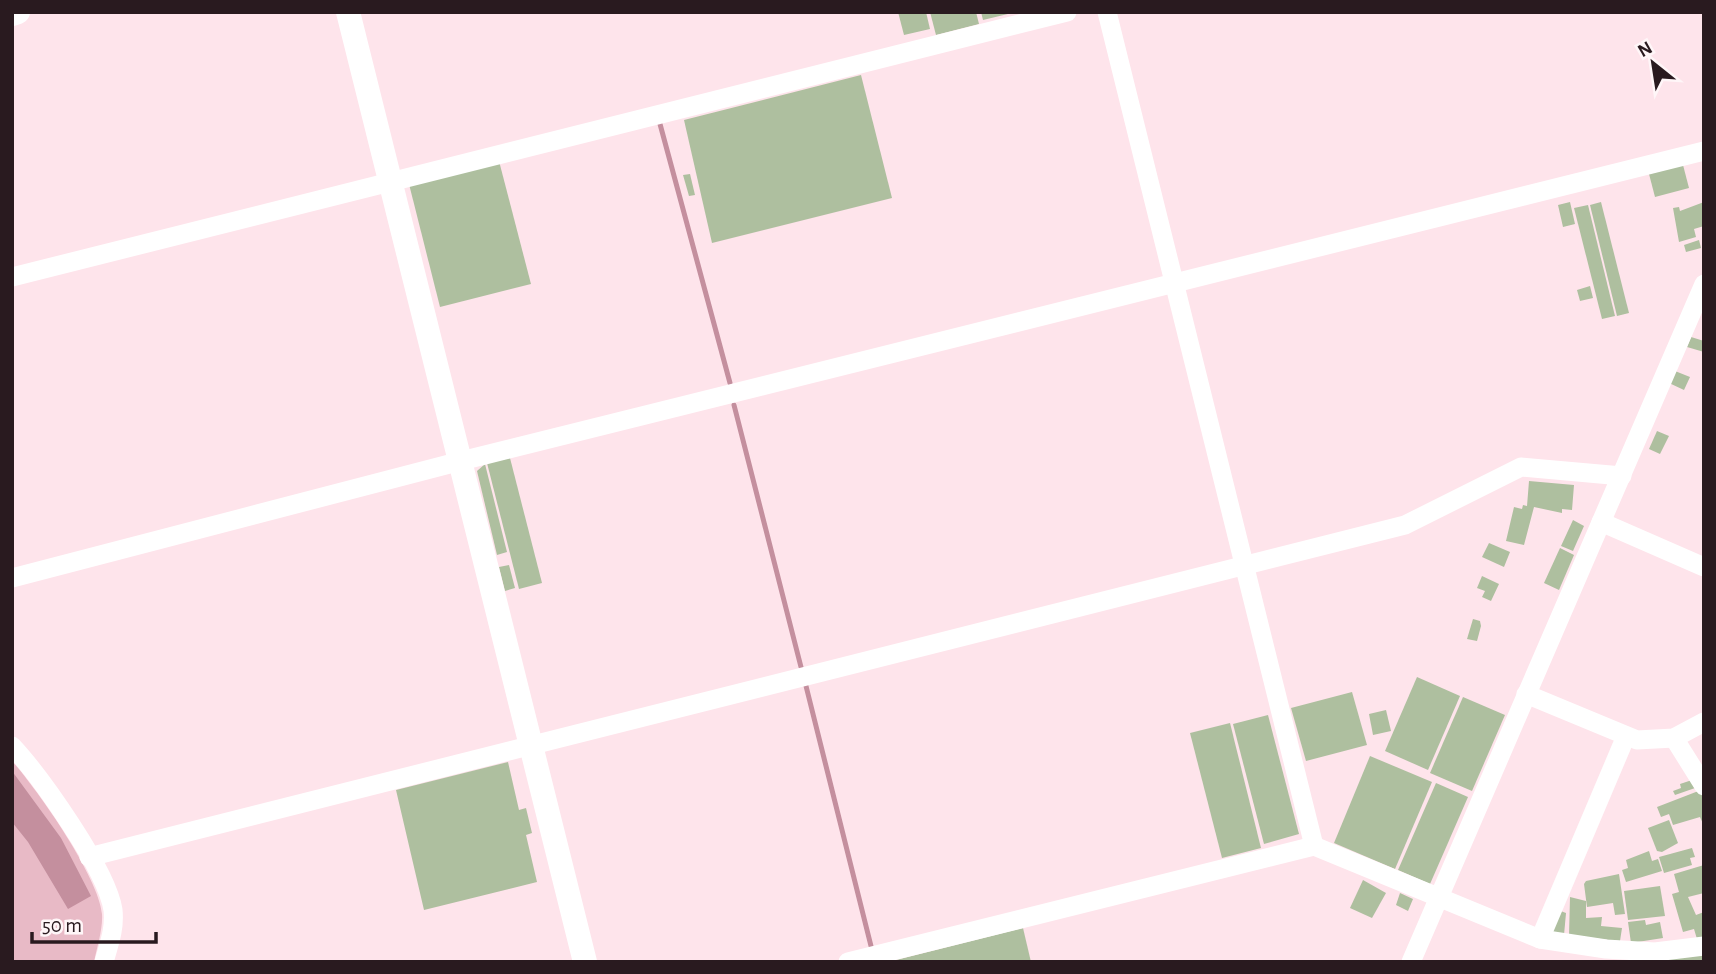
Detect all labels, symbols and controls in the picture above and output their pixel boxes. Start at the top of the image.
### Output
north arrow [1618,28,1688,98]
text: N [1635,38,1656,61]
scale bar [32,900,156,944]
text: 50 m [42,915,82,936]

